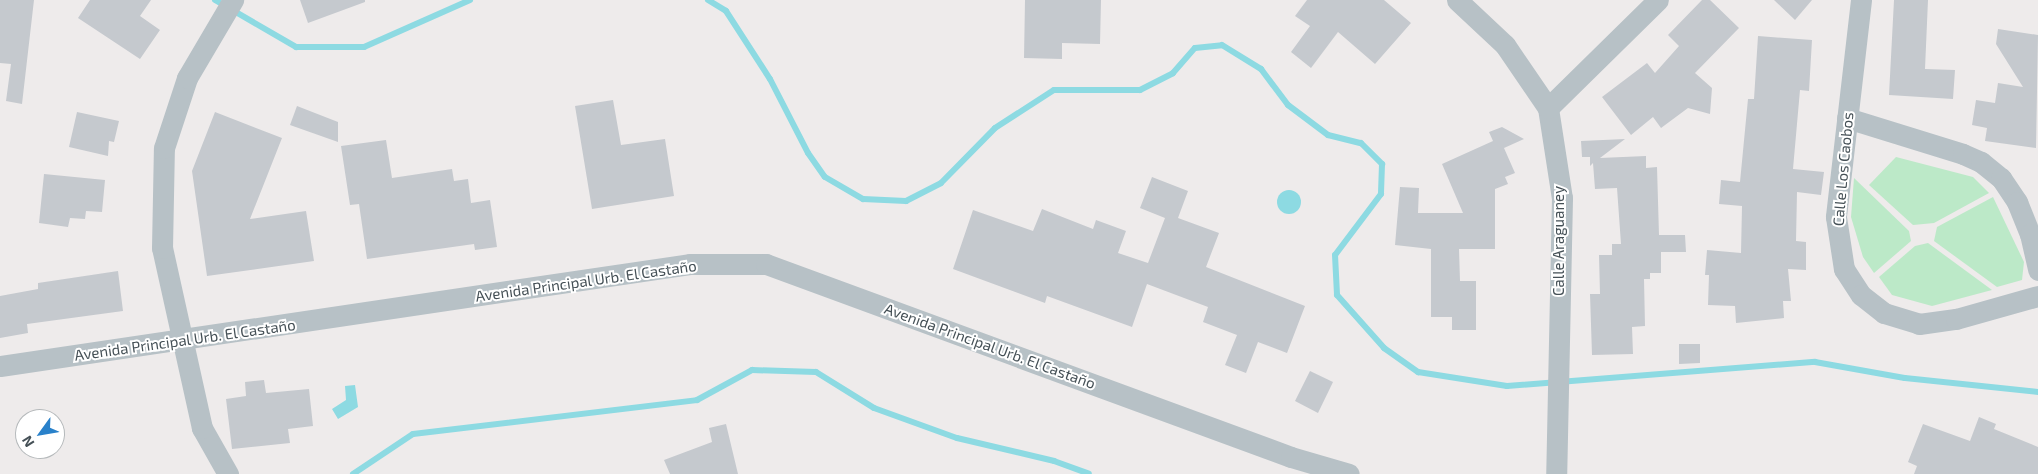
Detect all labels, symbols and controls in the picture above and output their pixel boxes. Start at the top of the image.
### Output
street label: Calle Los Caobos [1829,111,1857,227]
street label: Calle Araguaney [1550,186,1568,296]
street label: Avenida Principal Urb. El Castaño [474,257,698,305]
street label: Avenida Principal Urb. El Castaño [882,299,1098,393]
street label: Avenida Principal Urb. El Castaño [73,316,297,364]
north arrow [15,409,65,459]
text: N [18,433,38,450]

